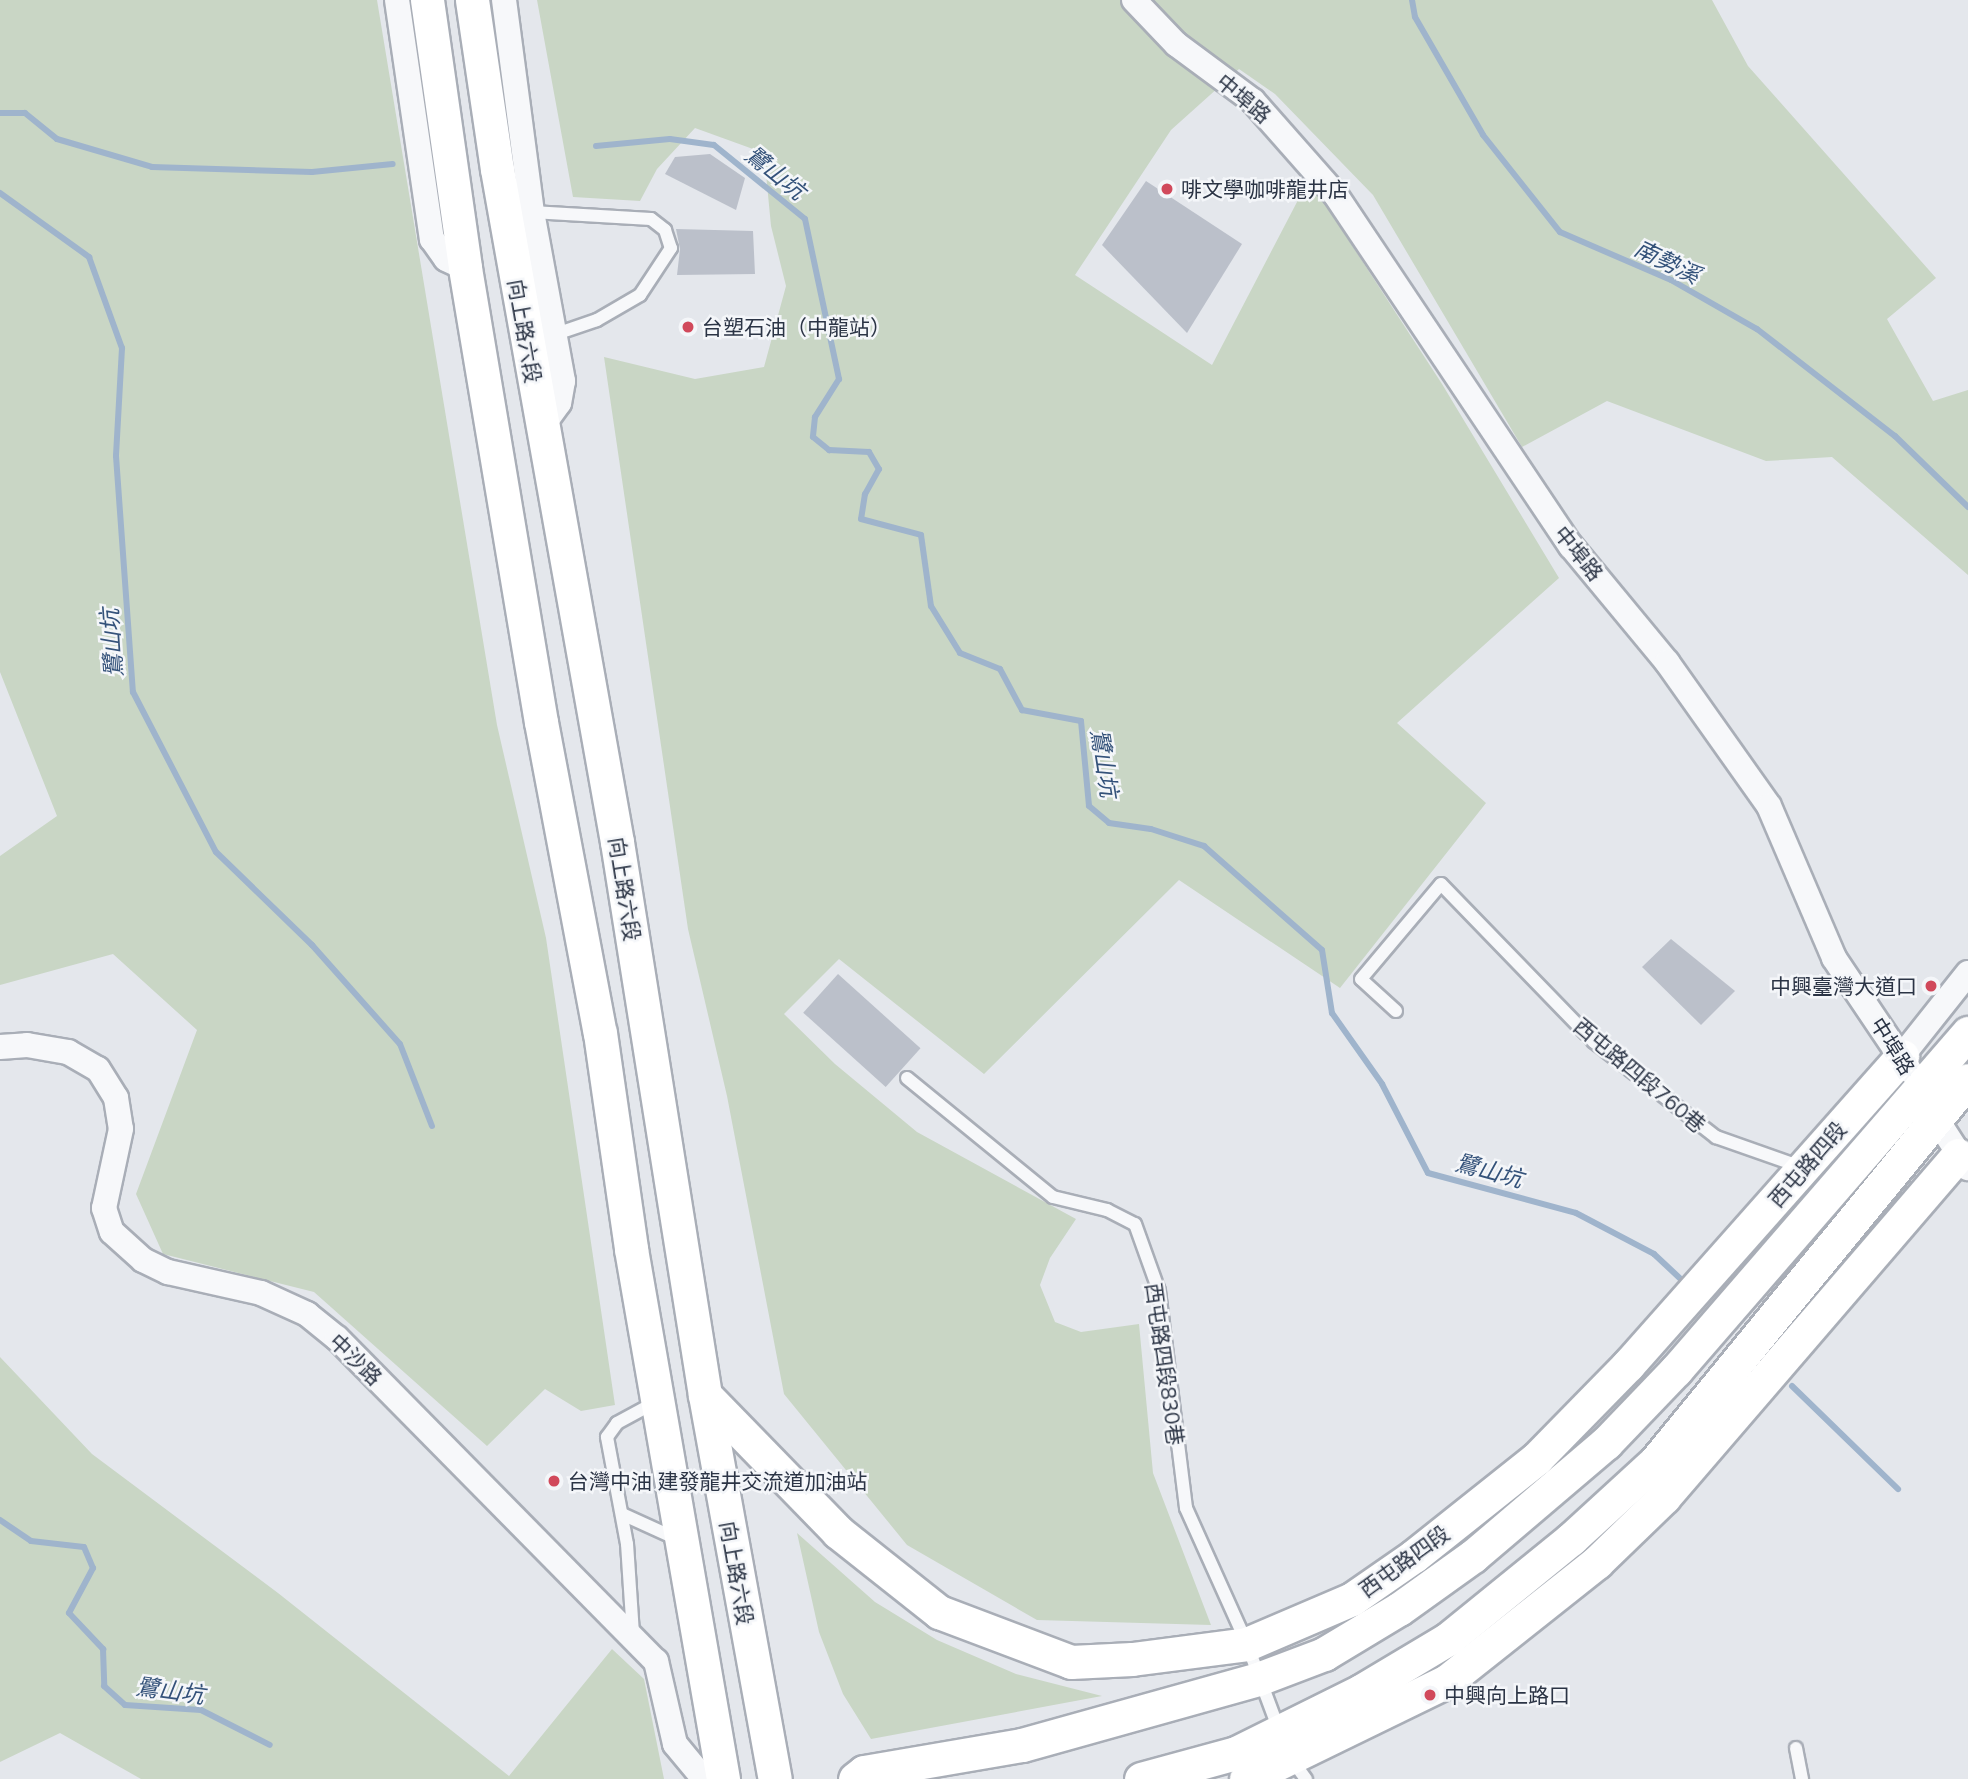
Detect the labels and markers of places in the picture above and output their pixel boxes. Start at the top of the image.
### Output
place label: 啡文學咖啡龍井店 [1181,176,1349,202]
marker: 啡文學咖啡龍井店 [1159,181,1175,197]
place label: 台塑石油（中龍站） [702,314,891,340]
marker: 台塑石油（中龍站） [680,319,696,335]
place label: 中興臺灣大道口 [1770,973,1917,999]
marker: 中興臺灣大道口 [1923,978,1939,994]
place label: 台灣中油 建發龍井交流道加油站 [568,1468,867,1494]
marker: 台灣中油 建發龍井交流道加油站 [546,1473,562,1489]
place label: 中興向上路口 [1444,1682,1570,1708]
marker: 中興向上路口 [1422,1687,1438,1703]

